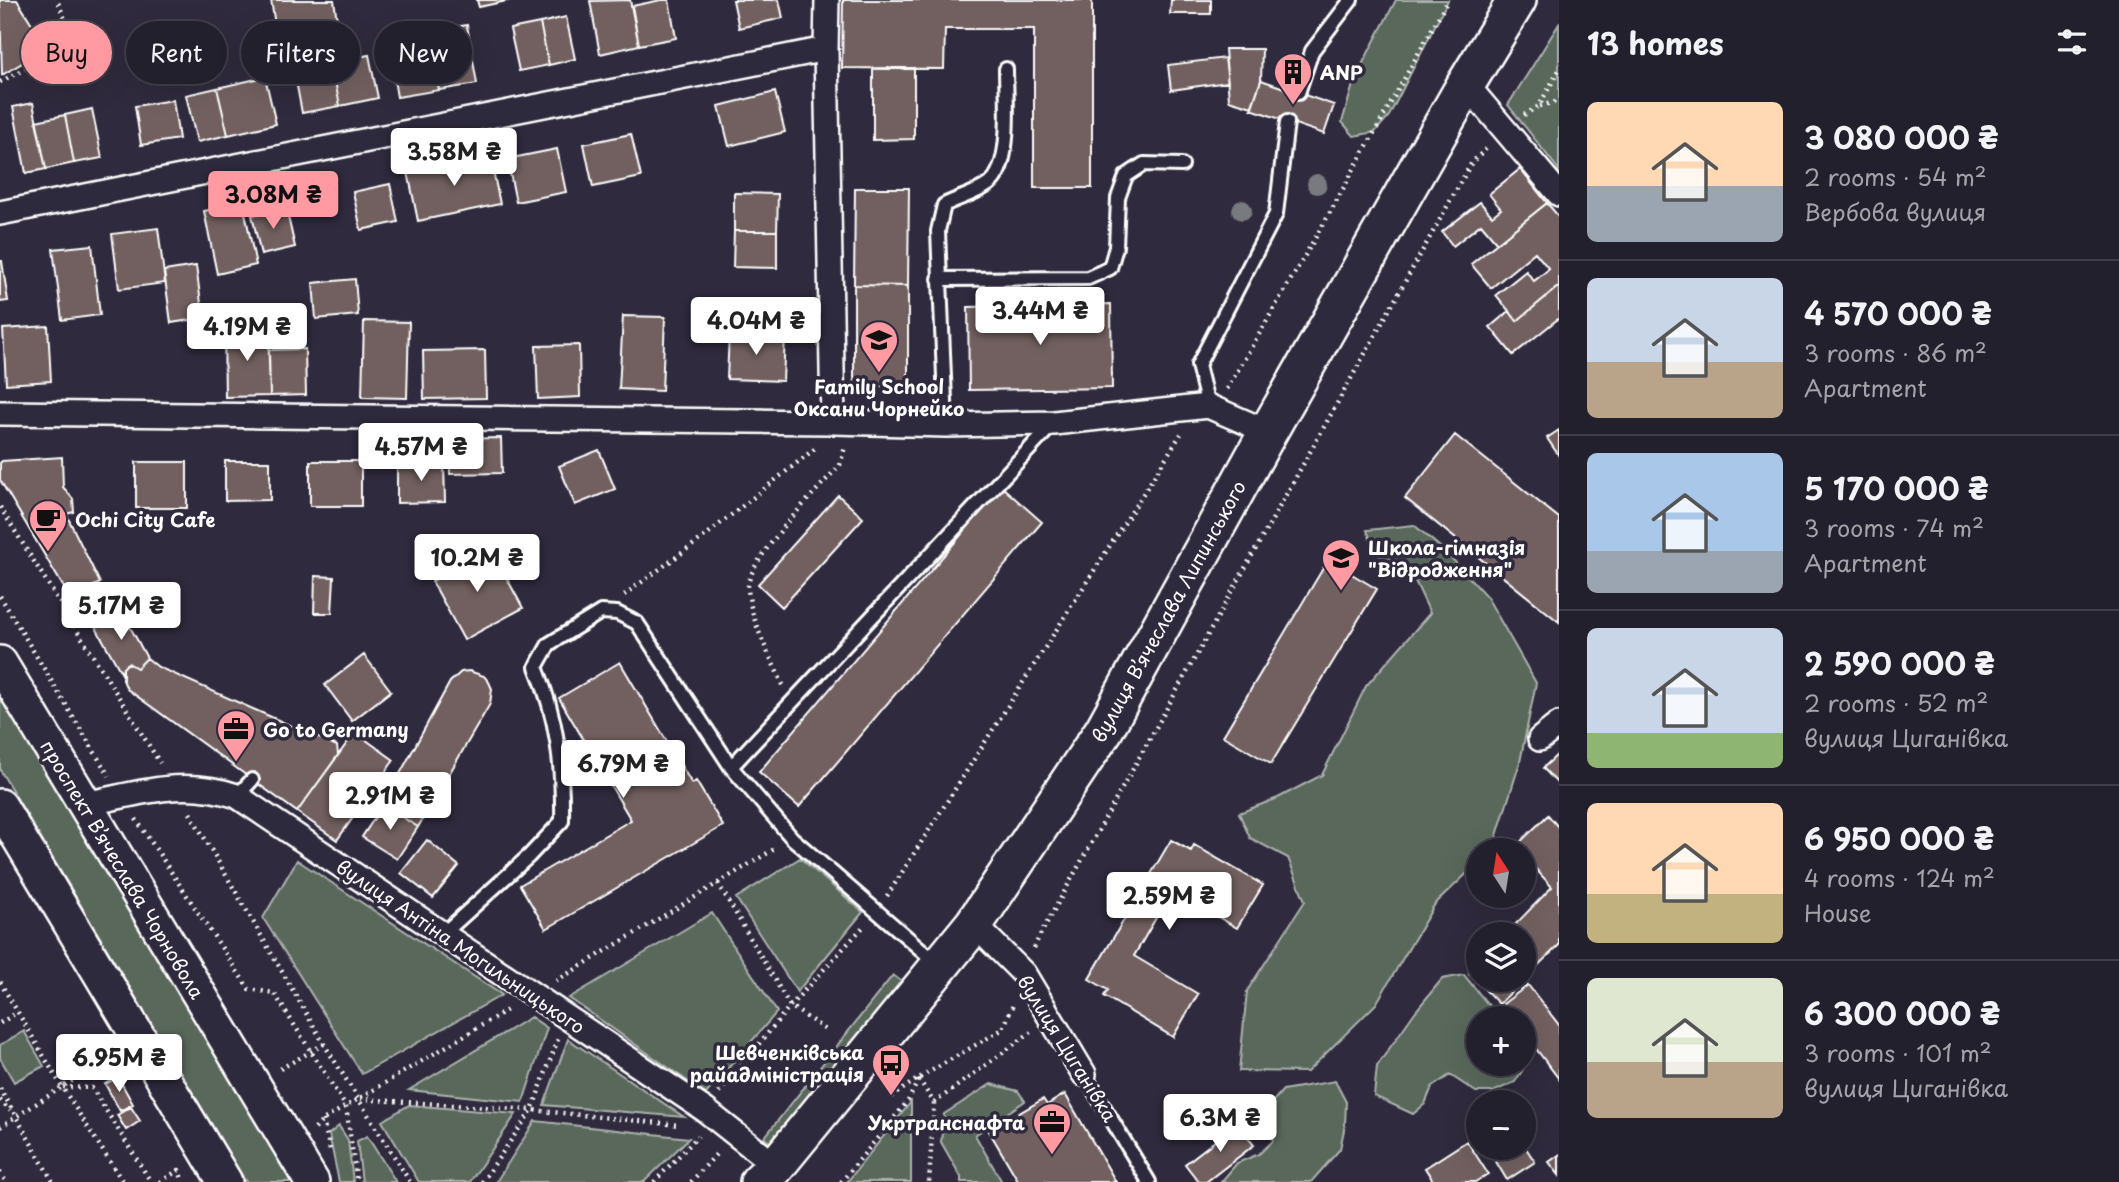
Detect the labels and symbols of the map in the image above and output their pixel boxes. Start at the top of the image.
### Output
building icon: ANP [1272,51,1314,106]
place label: ANP [1320,58,1363,86]
pin: 3.58M ₴ [389,128,519,188]
pin: 3.08M ₴ [208,172,338,231]
pin: 3.44M ₴ [975,288,1105,347]
pin: 4.04M ₴ [691,298,821,357]
pin: 4.19M ₴ [182,304,312,363]
school or university icon: Family School Оксани Чорнейко [858,319,900,374]
place label: Family School Оксани Чорнейко [794,372,964,422]
pin: 4.57M ₴ [356,424,486,483]
street label: вулиця Вʼячеслава Липинського [1084,475,1252,747]
cafe icon: Ochi City Cafe [27,498,69,553]
place label: Ochi City Cafe [75,505,215,533]
place label: Школа-гімназія "Відродження" [1368,533,1525,583]
pin: 10.2M ₴ [412,534,542,594]
school or university icon: Школа-гімназія "Відродження" [1320,537,1362,592]
pin: 5.17M ₴ [56,582,186,642]
office icon: Go to Germany [215,708,257,763]
place label: Go to Germany [263,715,409,743]
street label: проспект Вʼячеслава Чорновола [34,734,212,1004]
pin: 6.79M ₴ [558,740,688,800]
pin: 2.91M ₴ [325,772,455,832]
north arrow [1466,838,1536,908]
street label: вулиця Антіна Могильницького [331,852,591,1040]
pin: 2.59M ₴ [1104,872,1234,932]
street label: вулиця Циганівка [1011,969,1125,1127]
pin: 6.95M ₴ [54,1034,184,1094]
place label: Шевченківська райадміністрація [690,1038,864,1088]
bus stop icon: Шевченківська райадміністрація [870,1042,912,1097]
pin: 6.3M ₴ [1163,1094,1277,1154]
office icon: Укртранснафта [1031,1101,1073,1156]
place label: Укртранснафта [867,1108,1025,1136]

